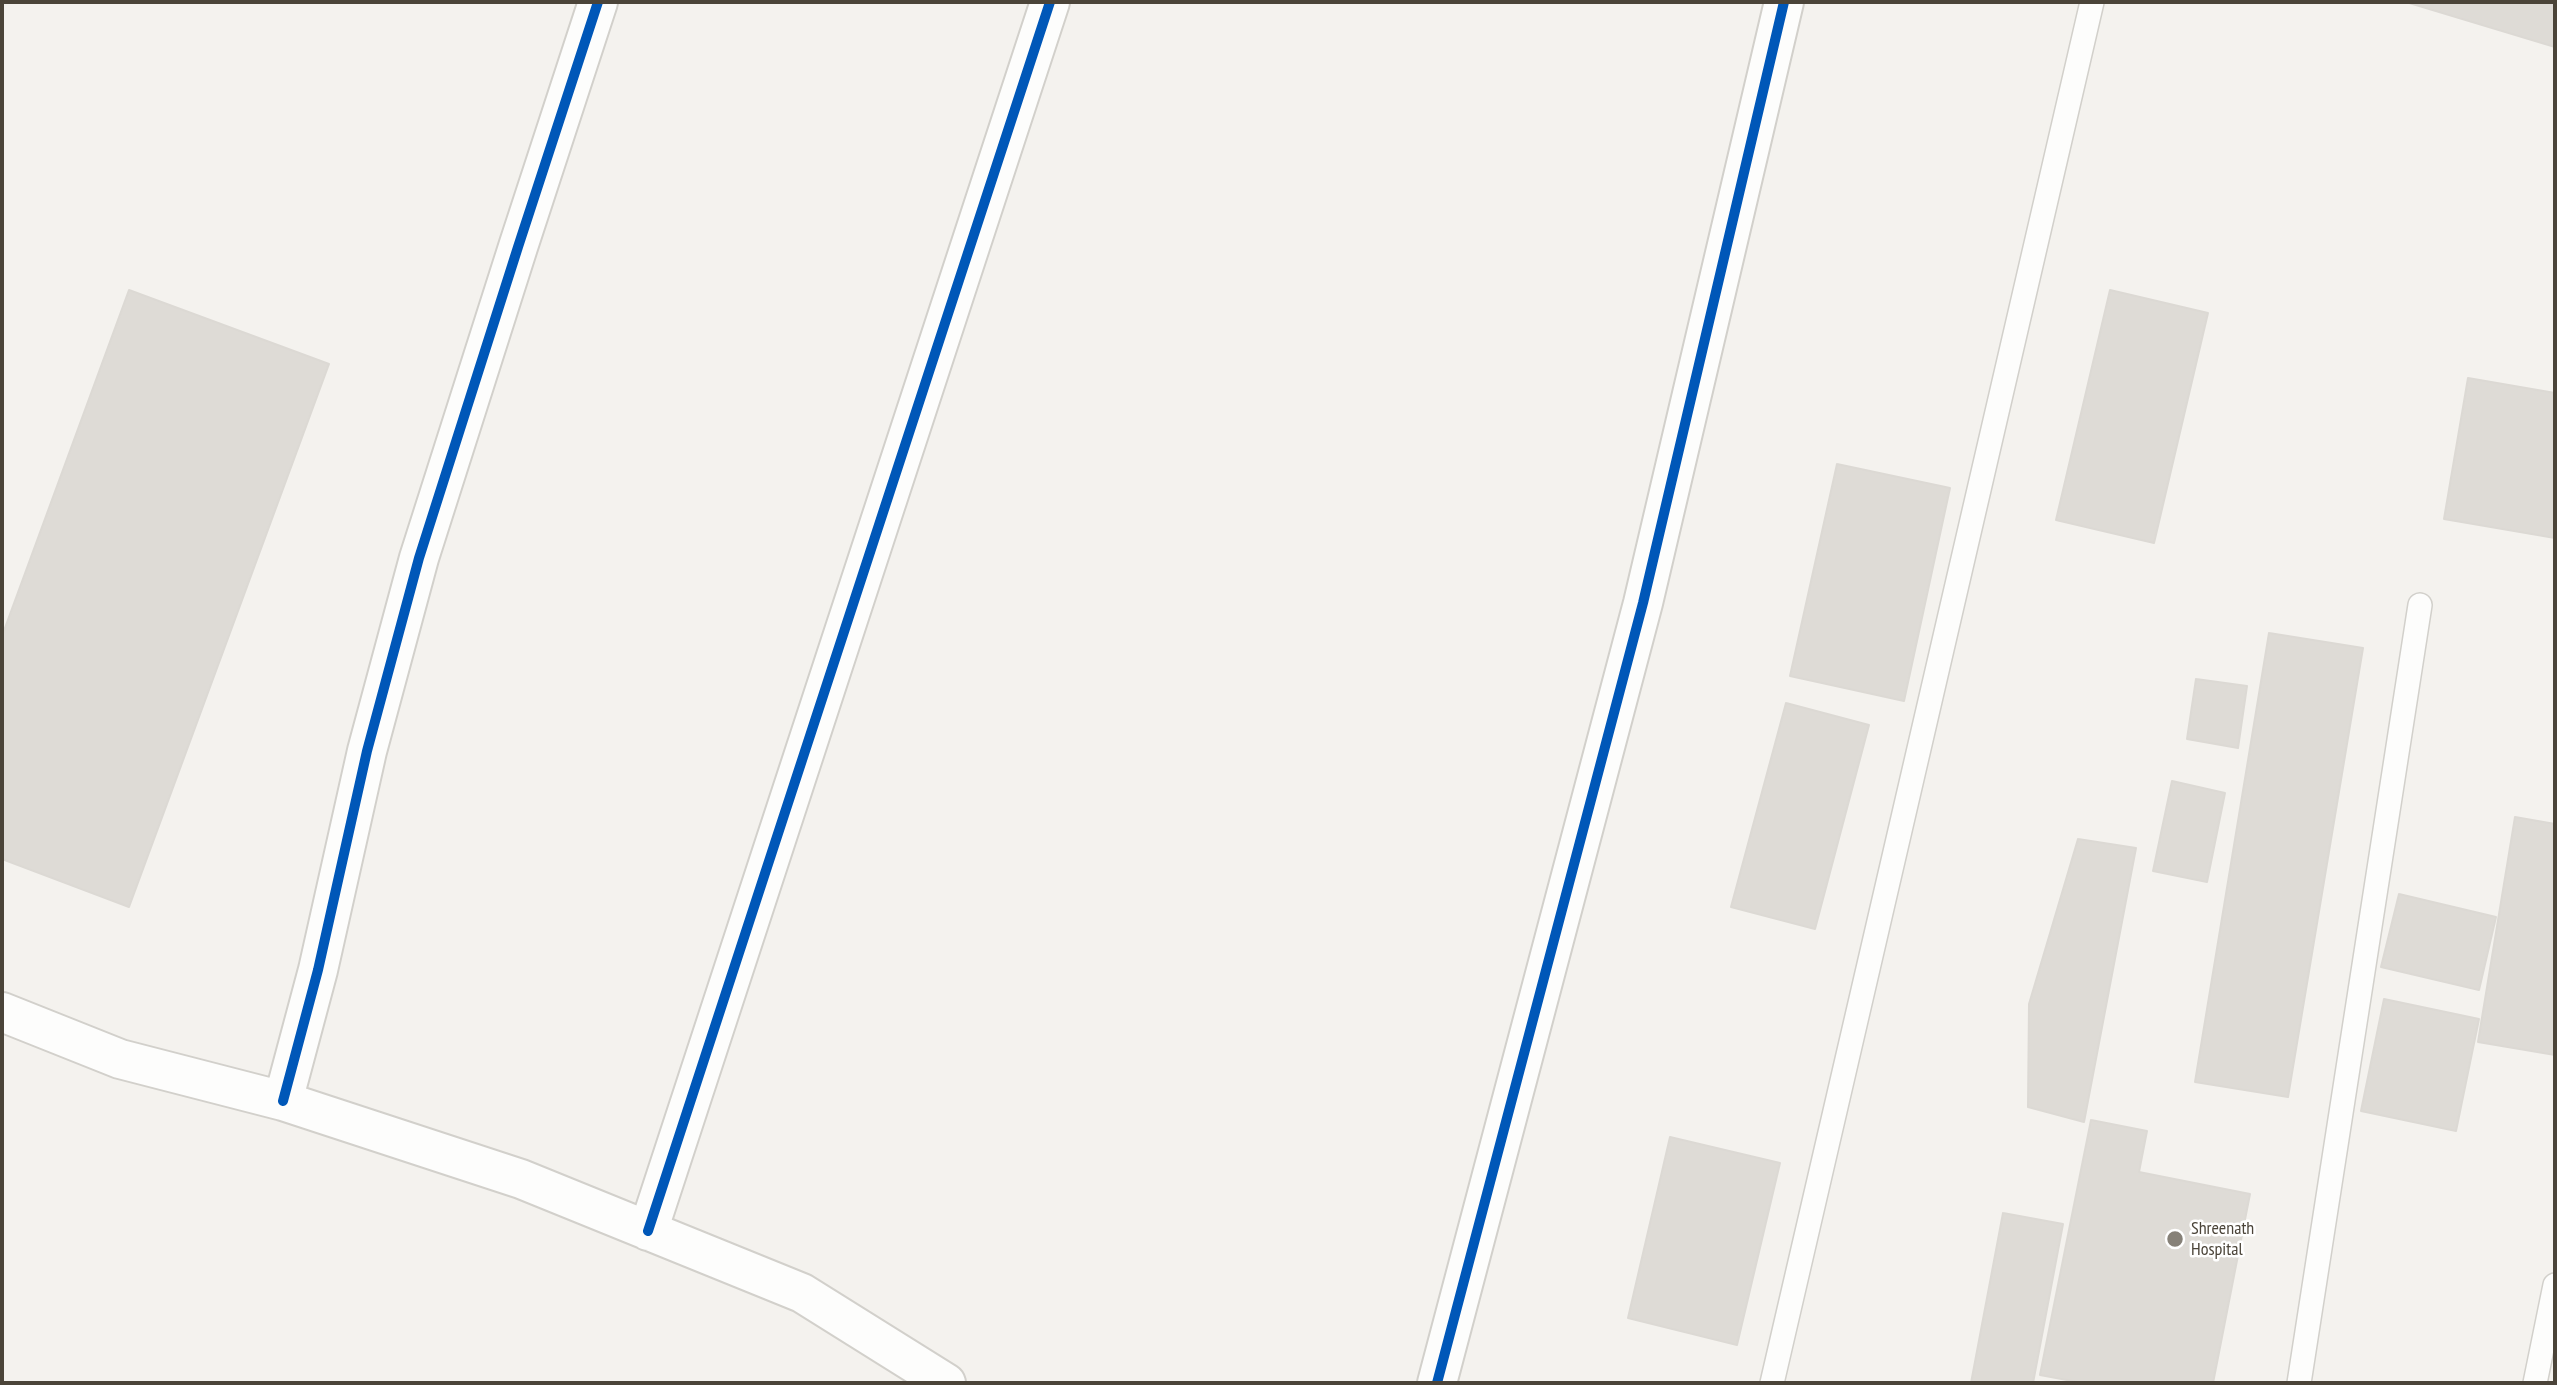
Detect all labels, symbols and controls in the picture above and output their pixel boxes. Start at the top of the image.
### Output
place label: Shreenath Hospital [2191,1218,2254,1260]
marker: Shreenath Hospital [2165,1229,2185,1249]

